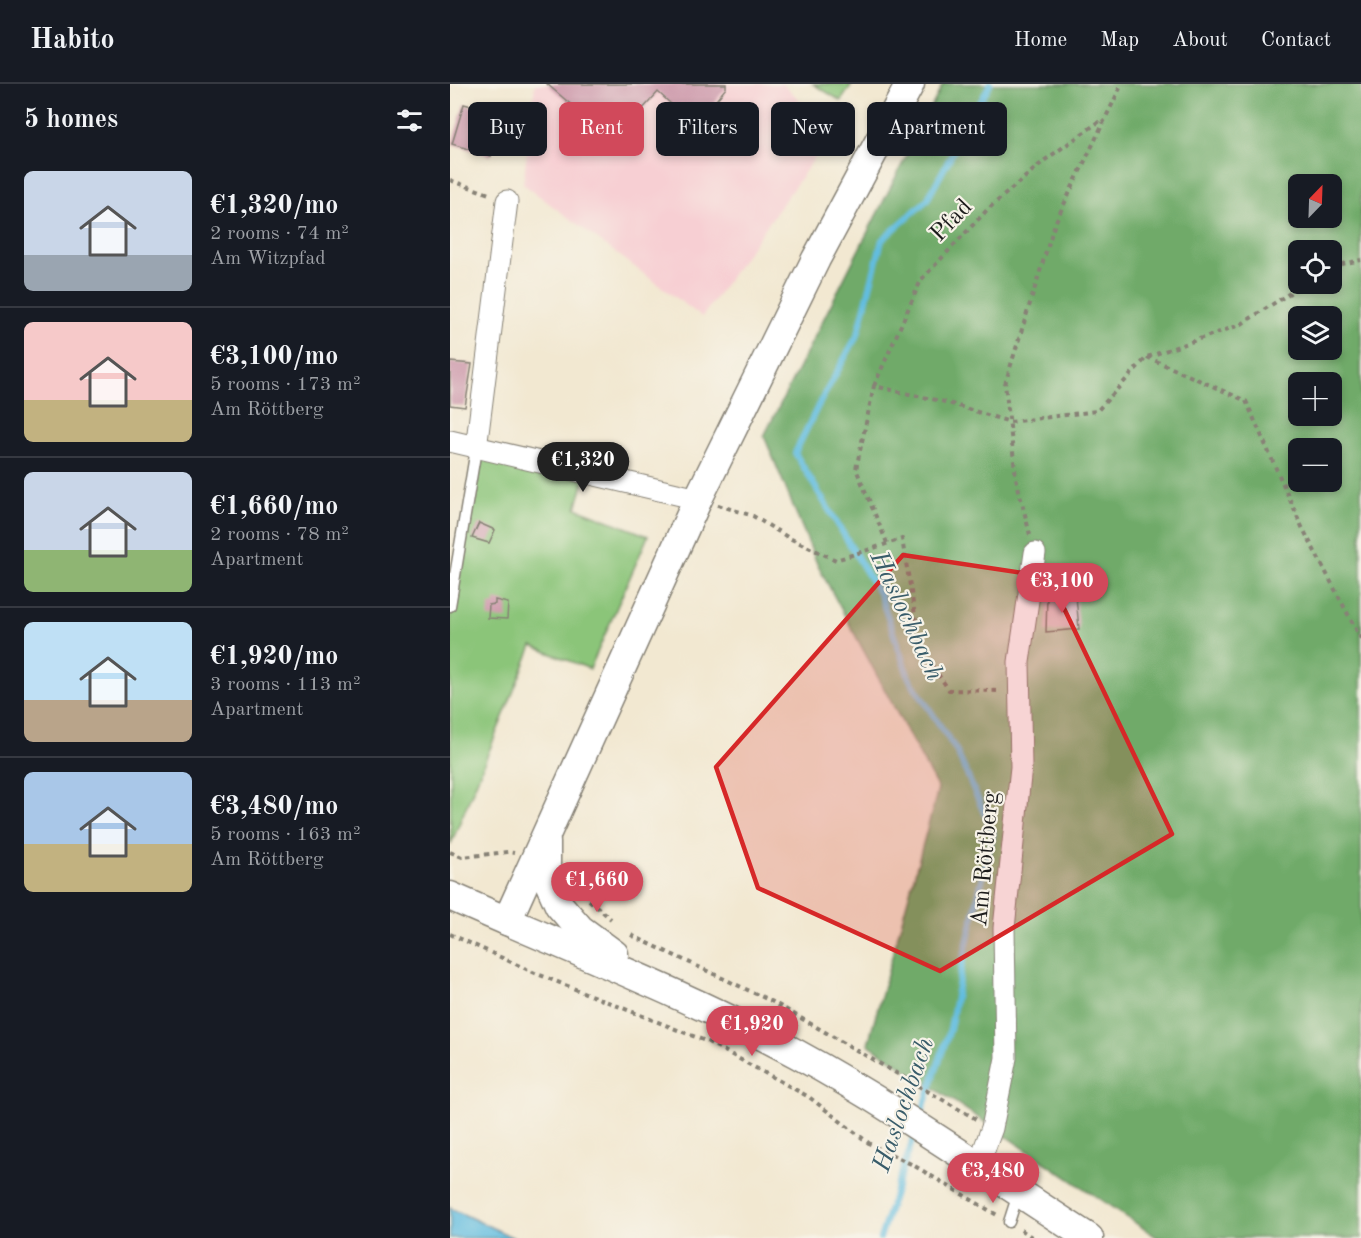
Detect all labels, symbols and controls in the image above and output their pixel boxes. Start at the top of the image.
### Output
text: Habito [30,27,115,55]
text: Home [1014,30,1067,51]
text: Map [1100,30,1139,51]
text: About [1172,30,1228,51]
text: Contact [1261,30,1331,51]
chip: Buy [468,102,547,156]
chip: Rent [559,102,644,156]
chip: Filters [656,102,759,156]
chip: New [771,102,855,156]
chip: Apartment [867,102,1007,156]
icon: filters [393,104,426,137]
text: 5 homes [24,107,118,133]
north arrow [1288,174,1342,228]
map controls [1288,174,1342,492]
text: €1,320/mo [210,193,338,219]
icon: home [72,195,144,267]
street label: Pfad [926,195,978,247]
text: 2 rooms · 74 m² [210,224,349,244]
button: locate [1288,240,1342,294]
text: Am Witzpfad [210,249,326,269]
button: layers [1288,306,1342,360]
text: €3,100/mo [210,344,338,370]
icon: home [72,346,144,418]
button: + [1288,372,1342,426]
text: 5 rooms · 173 m² [210,375,360,395]
text: Am Röttberg [210,400,323,420]
button: − [1288,438,1342,492]
pin: €1,320 [534,442,632,493]
text: €1,320 [551,451,615,471]
text: €1,660/mo [210,494,338,520]
icon: home [72,496,144,568]
text: 2 rooms · 78 m² [210,525,349,545]
water label: Haslochbach [864,546,947,685]
text: Apartment [210,550,304,570]
pin: €3,100 [1013,563,1111,614]
text: €3,100 [1030,572,1094,592]
text: €1,920/mo [210,644,338,670]
icon: home [72,646,144,718]
text: 3 rooms · 113 m² [210,675,360,695]
text: Apartment [210,700,304,720]
street label: Am Röttberg [968,790,1004,928]
text: €3,480/mo [210,794,338,820]
icon: home [72,796,144,868]
text: 5 rooms · 163 m² [210,825,360,845]
text: Am Röttberg [210,850,323,870]
pin: €1,660 [548,862,646,913]
text: €1,660 [565,871,629,891]
pin: €1,920 [703,1006,801,1057]
text: €1,920 [720,1015,784,1035]
water label: Haslochbach [869,1034,939,1177]
pin: €3,480 [944,1153,1042,1204]
text: €3,480 [961,1162,1025,1182]

